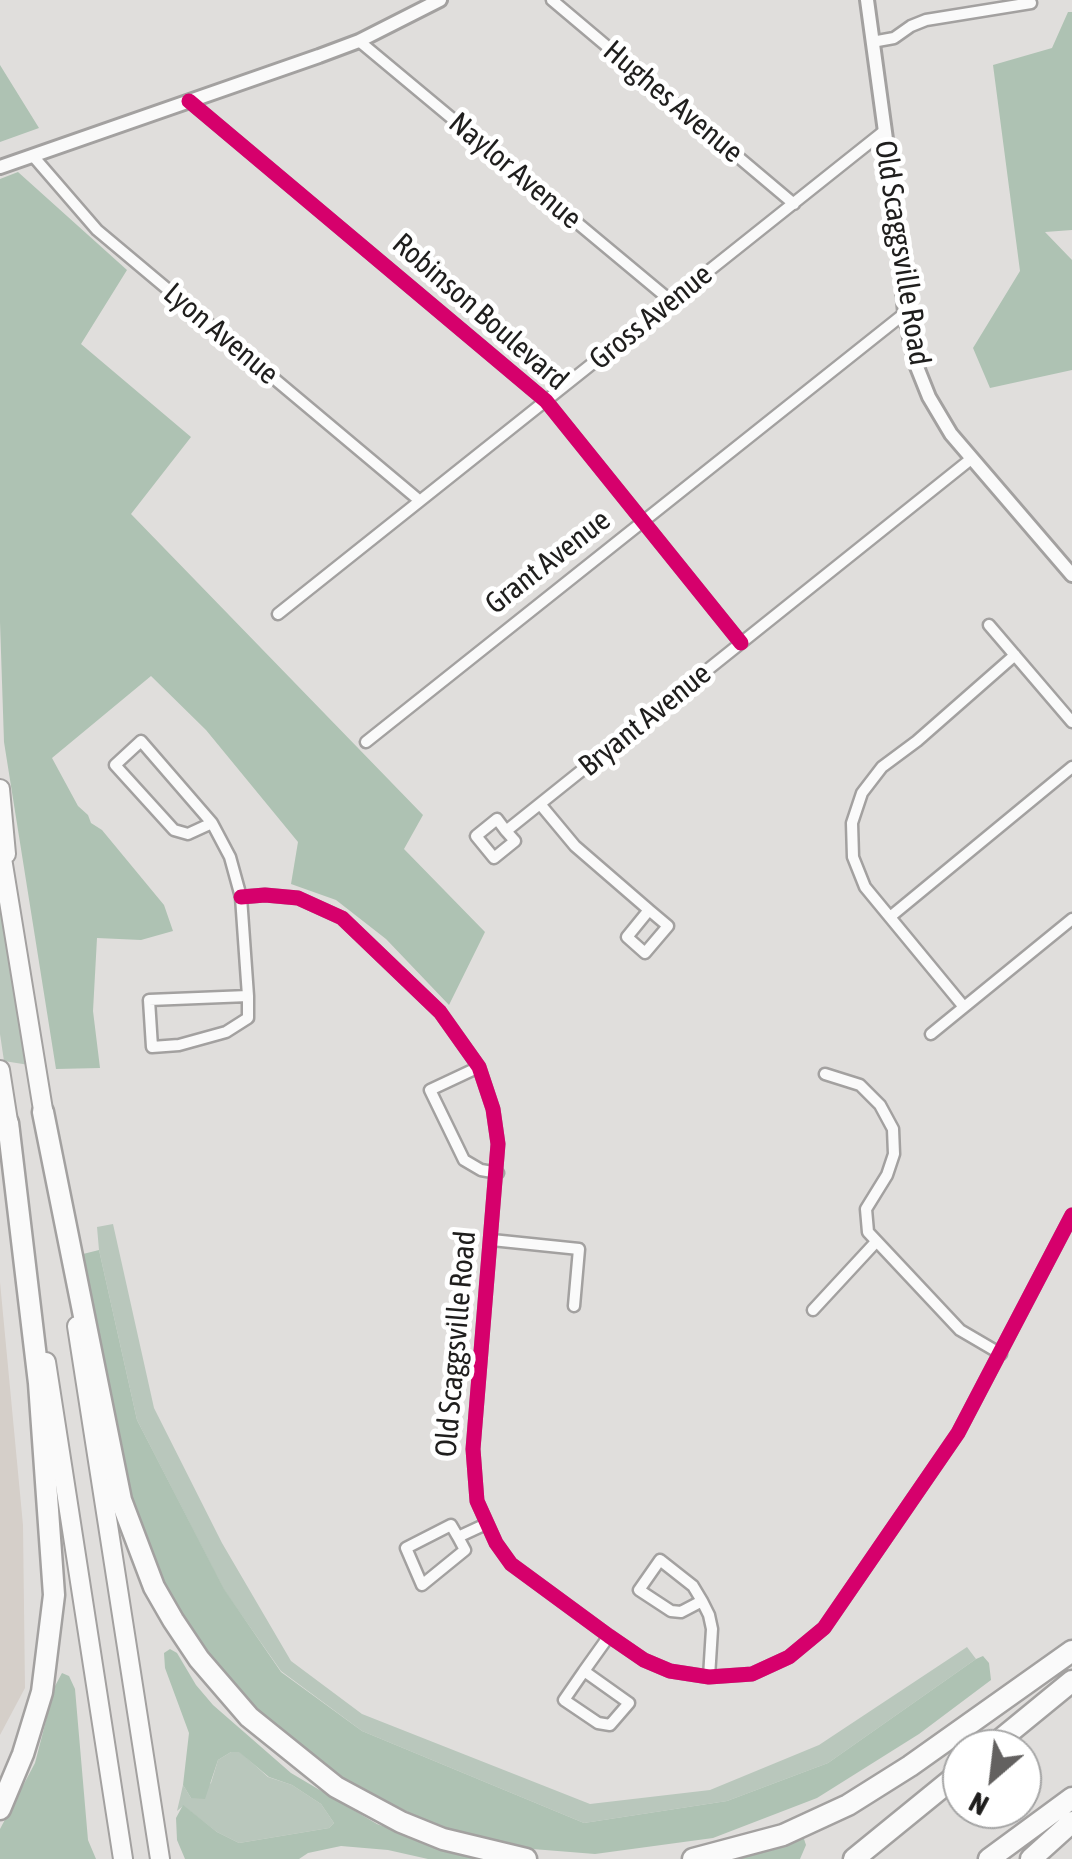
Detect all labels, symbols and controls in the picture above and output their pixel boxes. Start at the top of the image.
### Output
street label: Hughes Avenue [596,33,750,171]
street label: Naylor Avenue [441,105,589,237]
street label: Old Scaggsville Road [866,138,938,368]
street label: Robinson Boulevard [385,226,575,398]
street label: Gross Avenue [582,257,720,377]
street label: Lyon Avenue [156,276,286,392]
street label: Grant Avenue [478,502,618,622]
street label: Bryant Avenue [572,656,718,784]
street label: Old Scaggsville Road [428,1229,484,1459]
north arrow [942,1729,1042,1829]
text: N [964,1786,994,1822]

